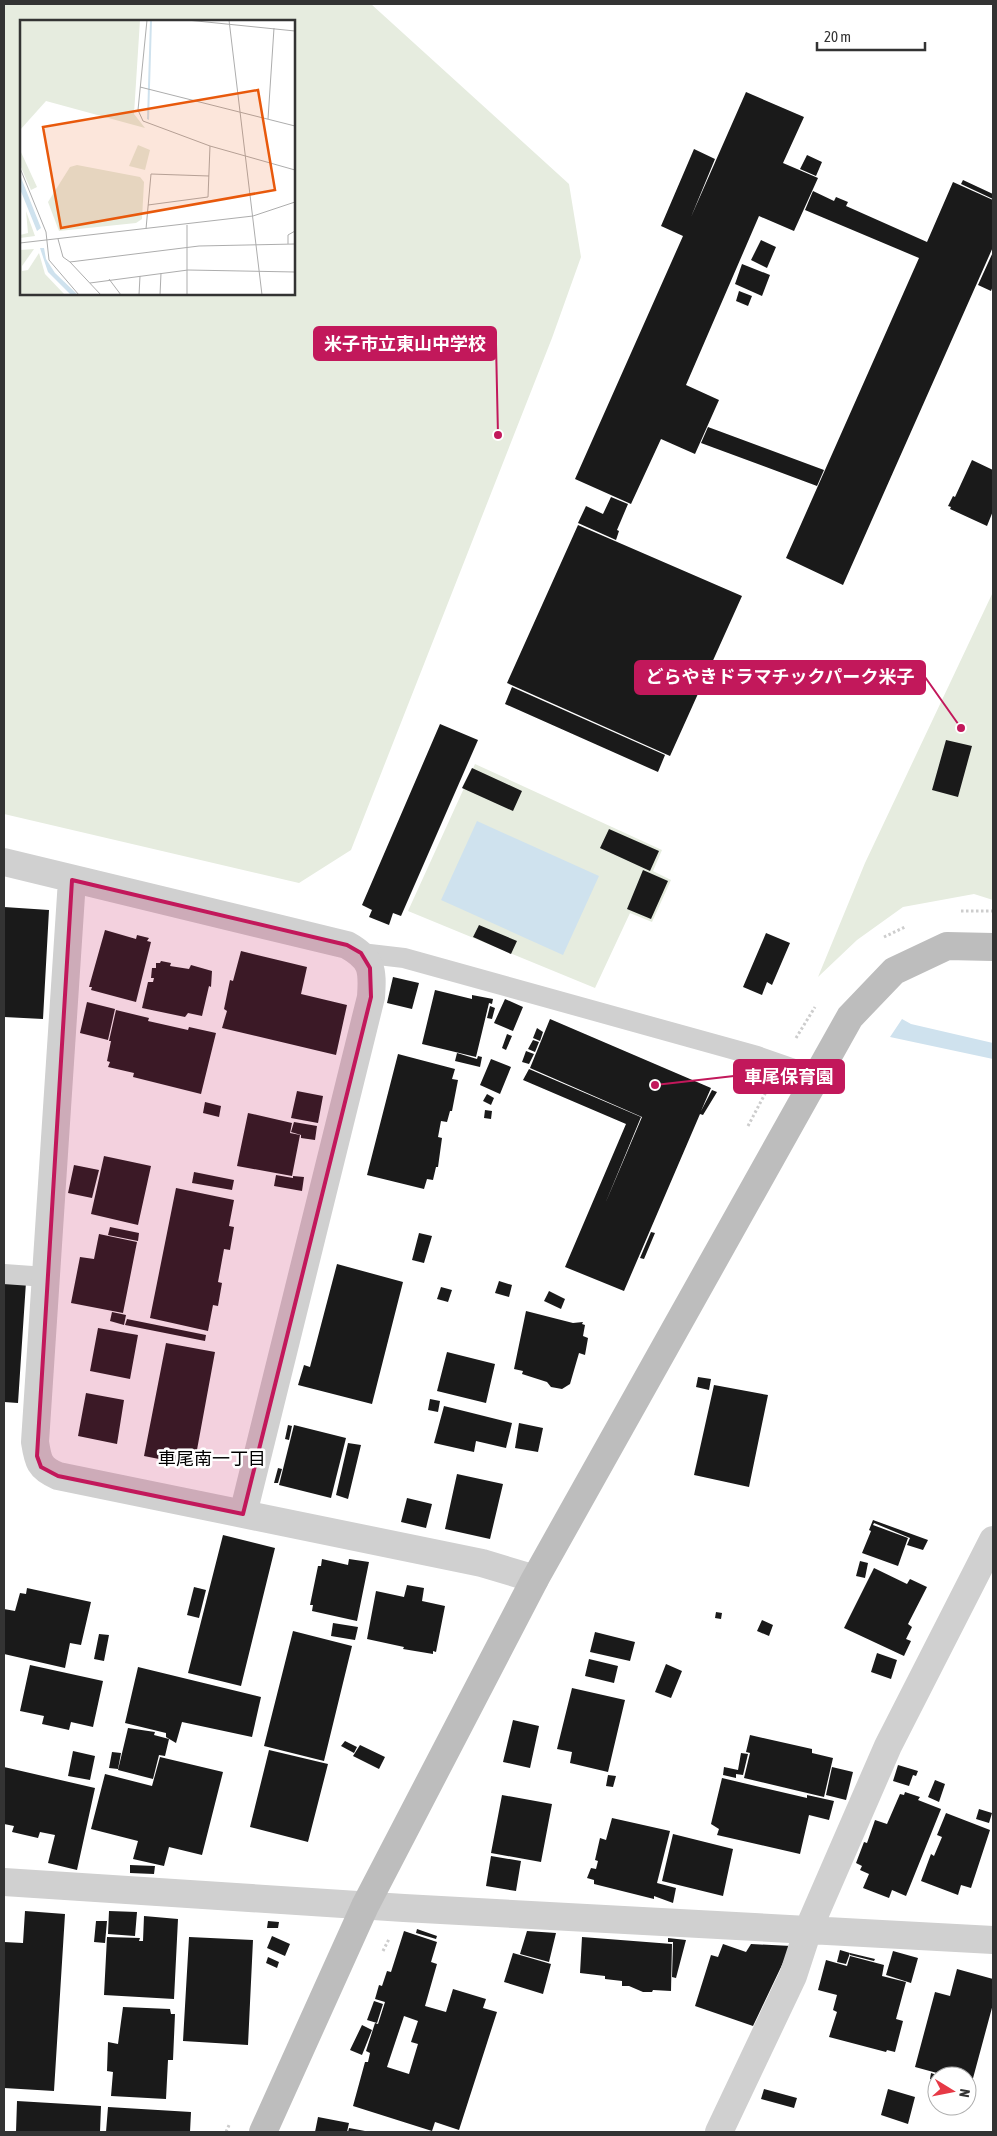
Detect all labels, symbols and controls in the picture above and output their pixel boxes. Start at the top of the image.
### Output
inset map [20,20,295,295]
scale bar [817,20,924,52]
text: 20 m [824,28,851,45]
callout: 米子市立東山中学校 [314,327,496,360]
text: 米子市立東山中学校 [324,333,486,354]
callout: どらやきドラマチックパーク米子 [635,661,925,694]
text: どらやきドラマチックパーク米子 [645,666,915,687]
callout: 車尾保育園 [734,1060,844,1093]
text: 車尾保育園 [744,1066,834,1087]
district label: 車尾南一丁目 [158,1448,266,1469]
north arrow [927,2066,977,2116]
text: N [956,2088,973,2099]

